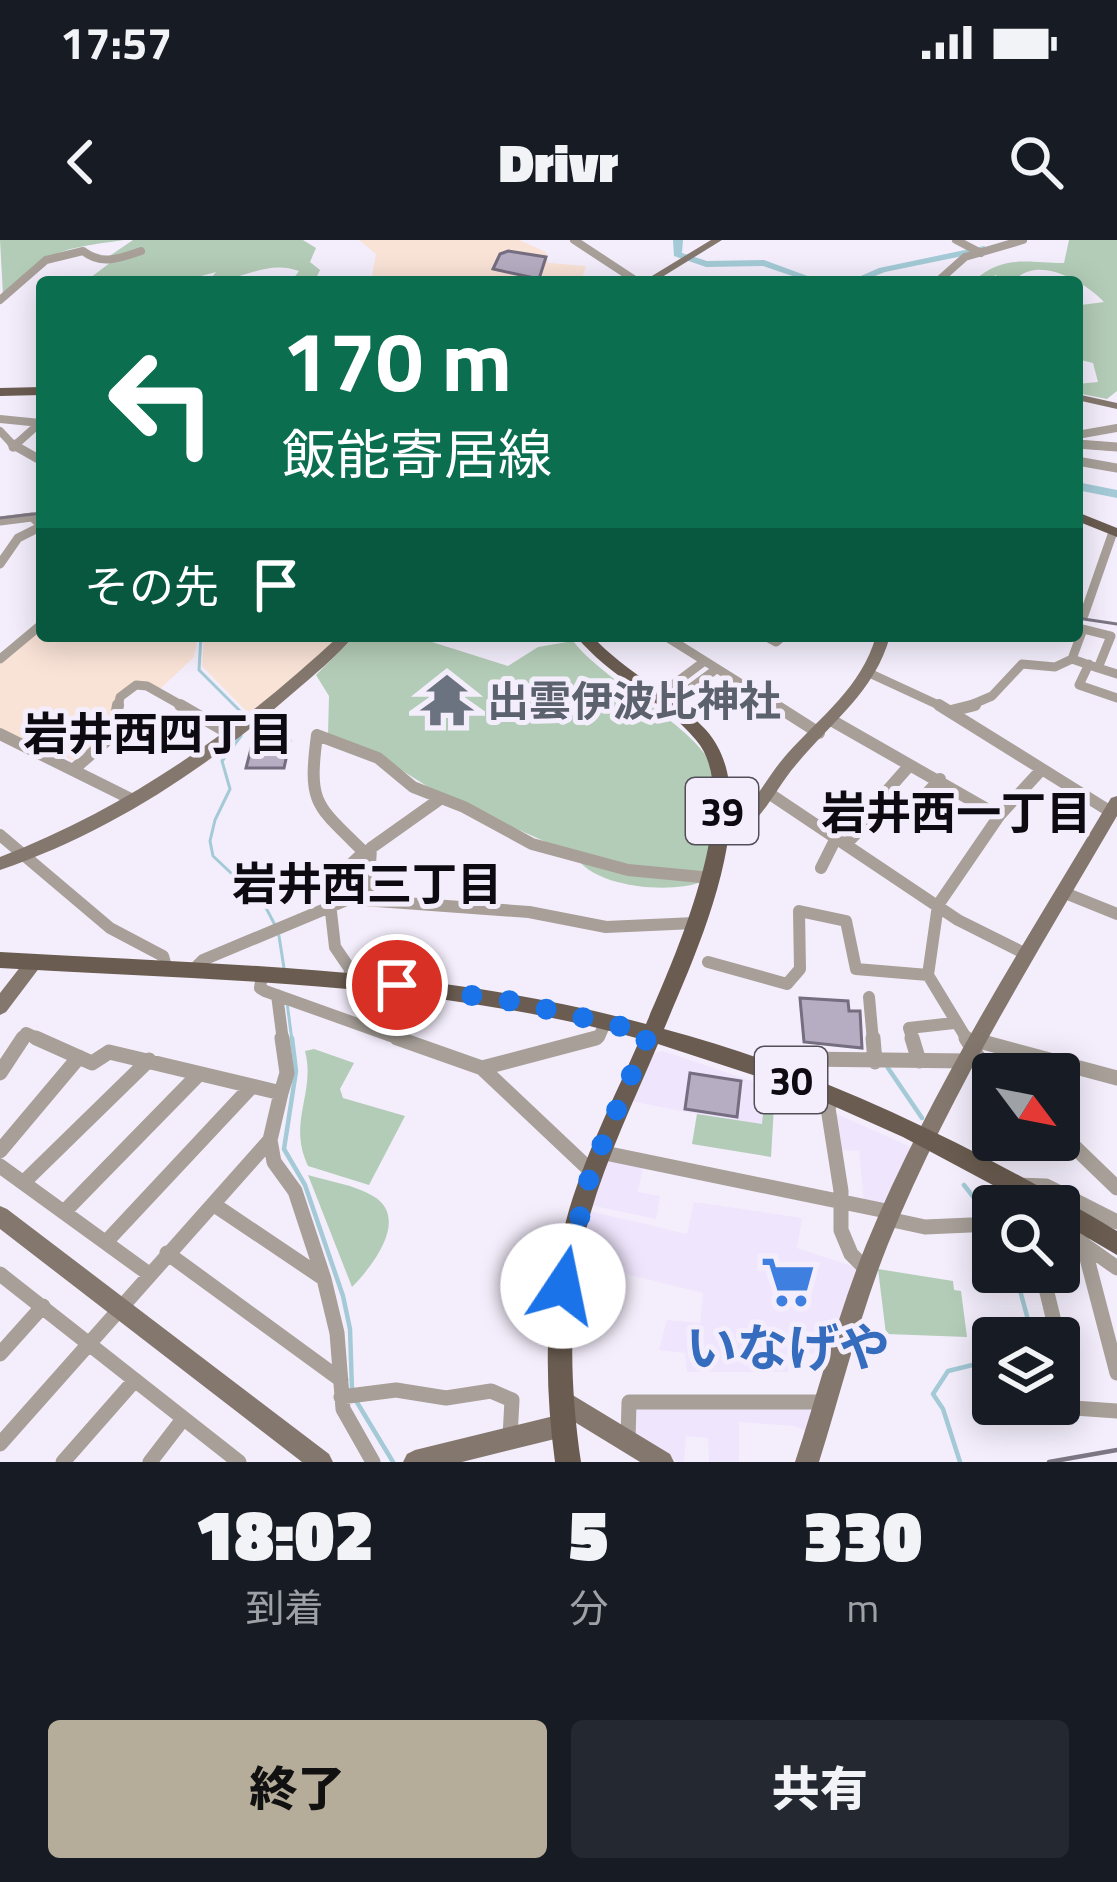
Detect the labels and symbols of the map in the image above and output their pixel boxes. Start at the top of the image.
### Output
place label: 出雲伊波比神社 [487,668,781,732]
temple icon: 出雲伊波比神社 [418,671,476,729]
district label: 岩井西四丁目 [23,699,293,767]
road number: 39 [686,778,758,844]
district label: 岩井西一丁目 [821,778,1091,846]
district label: 岩井西三丁目 [232,849,502,917]
pin [346,934,448,1036]
road number: 30 [755,1047,827,1113]
north arrow [972,1053,1080,1161]
position arrow [500,1223,626,1349]
supermarket icon: いなげや [759,1253,817,1311]
place label: いなげや [686,1308,890,1386]

